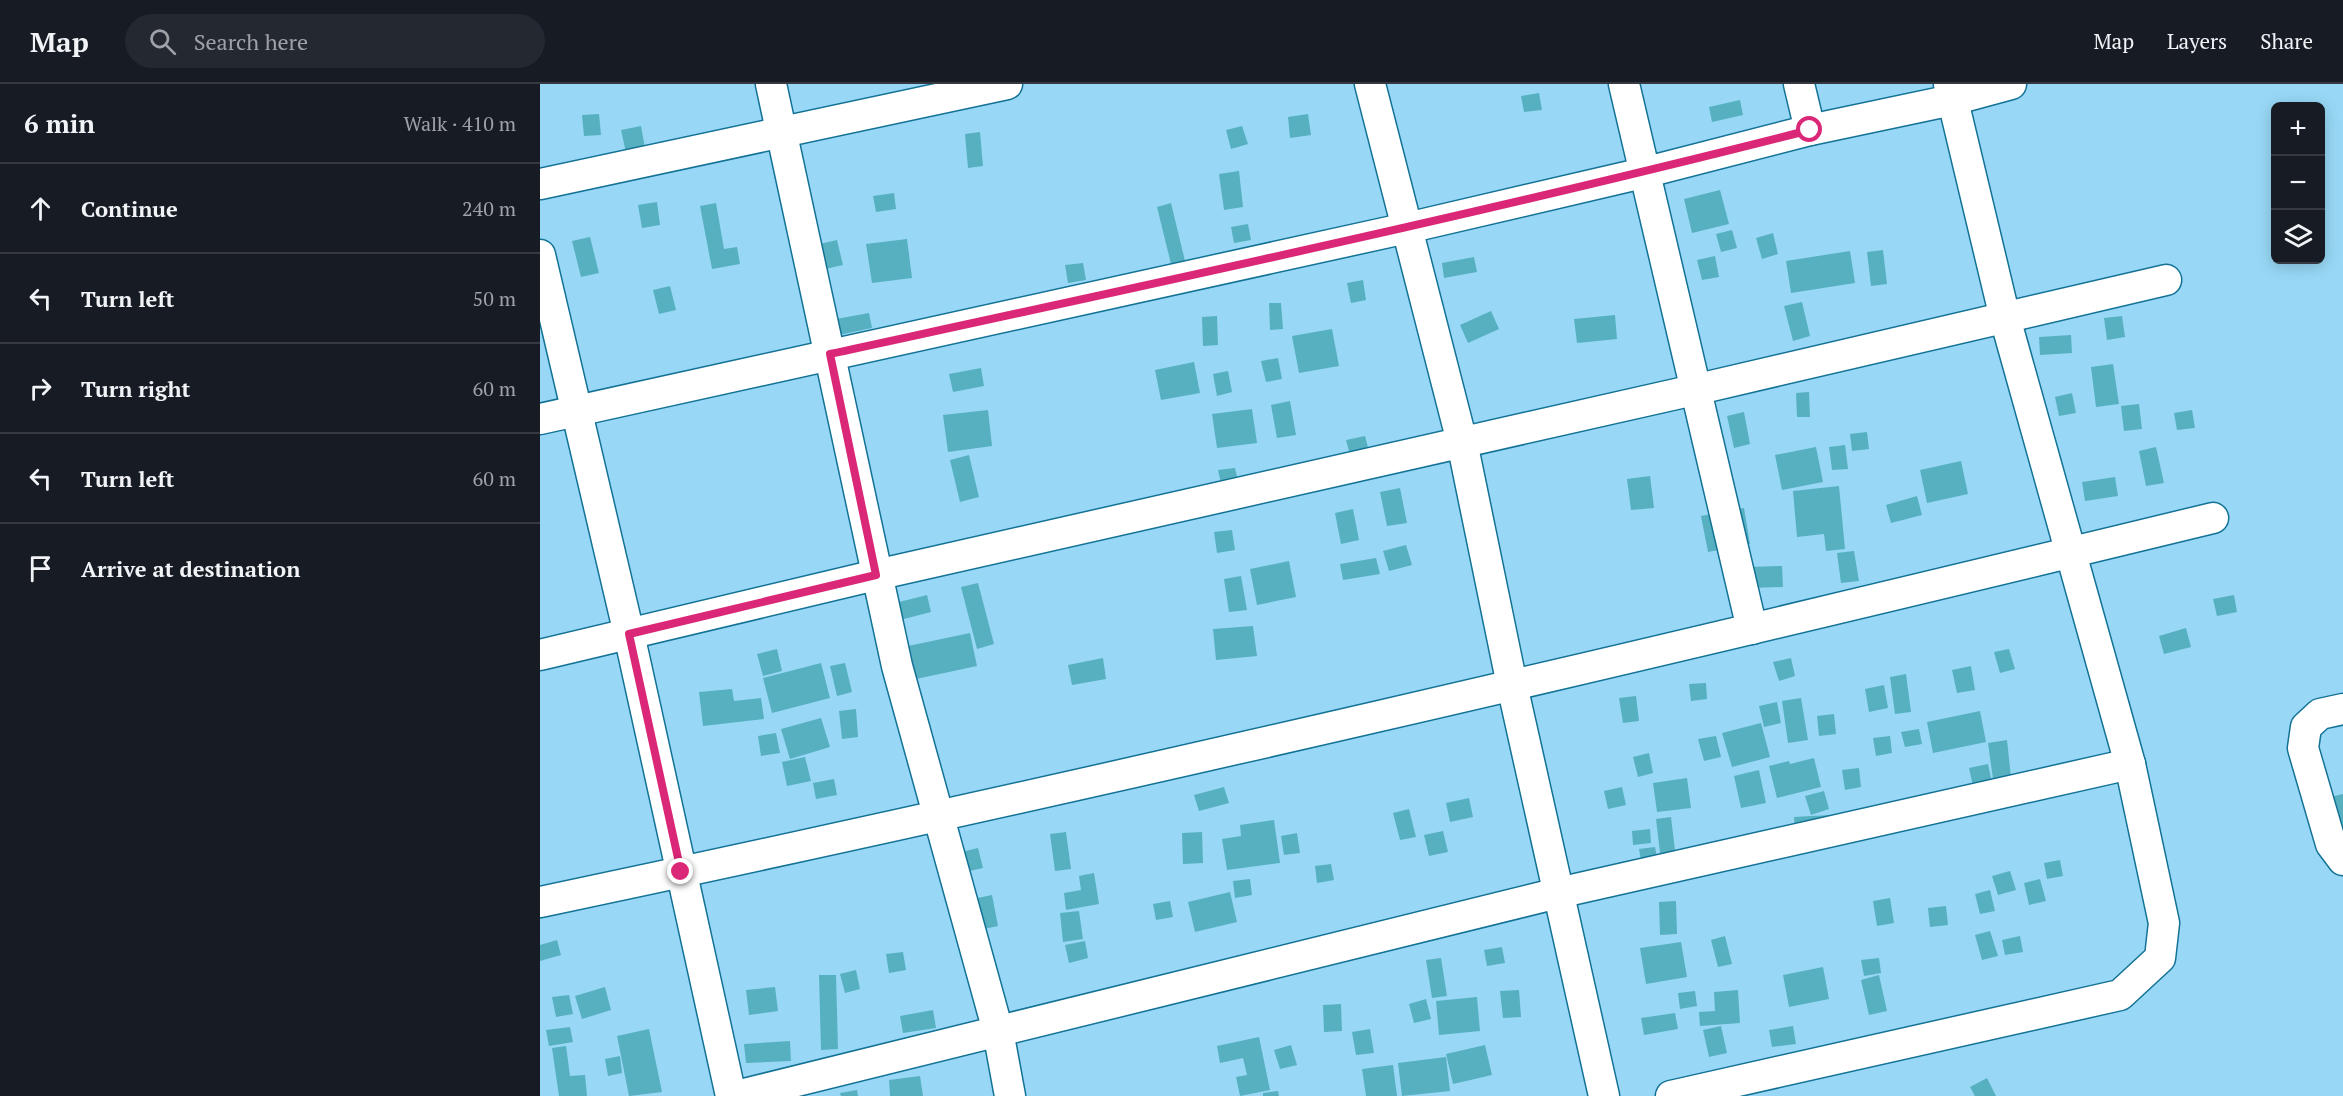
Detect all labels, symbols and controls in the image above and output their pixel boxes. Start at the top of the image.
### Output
search box [125,14,545,68]
text: Map [30,23,89,60]
icon: search [146,25,179,58]
text: Search here [194,27,308,56]
text: Map [2093,27,2134,55]
text: Layers [2167,27,2227,55]
text: Share [2260,27,2313,55]
map controls [2271,102,2325,264]
button: + [2271,102,2325,156]
text: 6 min [24,106,95,140]
text: Walk · 410 m [404,110,516,137]
route start [1796,116,1822,142]
button: − [2271,156,2325,210]
icon: ahead [24,192,57,225]
text: Continue [81,194,178,223]
text: 240 m [462,195,516,222]
button: layers [2271,210,2325,264]
icon: left [24,282,57,315]
text: Turn left [81,284,174,313]
text: 50 m [473,285,516,312]
icon: right [24,372,57,405]
text: Turn right [81,374,190,403]
text: 60 m [473,375,516,402]
icon: left [24,462,57,495]
text: Turn left [81,464,174,493]
text: 60 m [473,465,516,492]
icon: arrive [24,552,57,585]
text: Arrive at destination [81,554,300,583]
route end [667,858,693,884]

